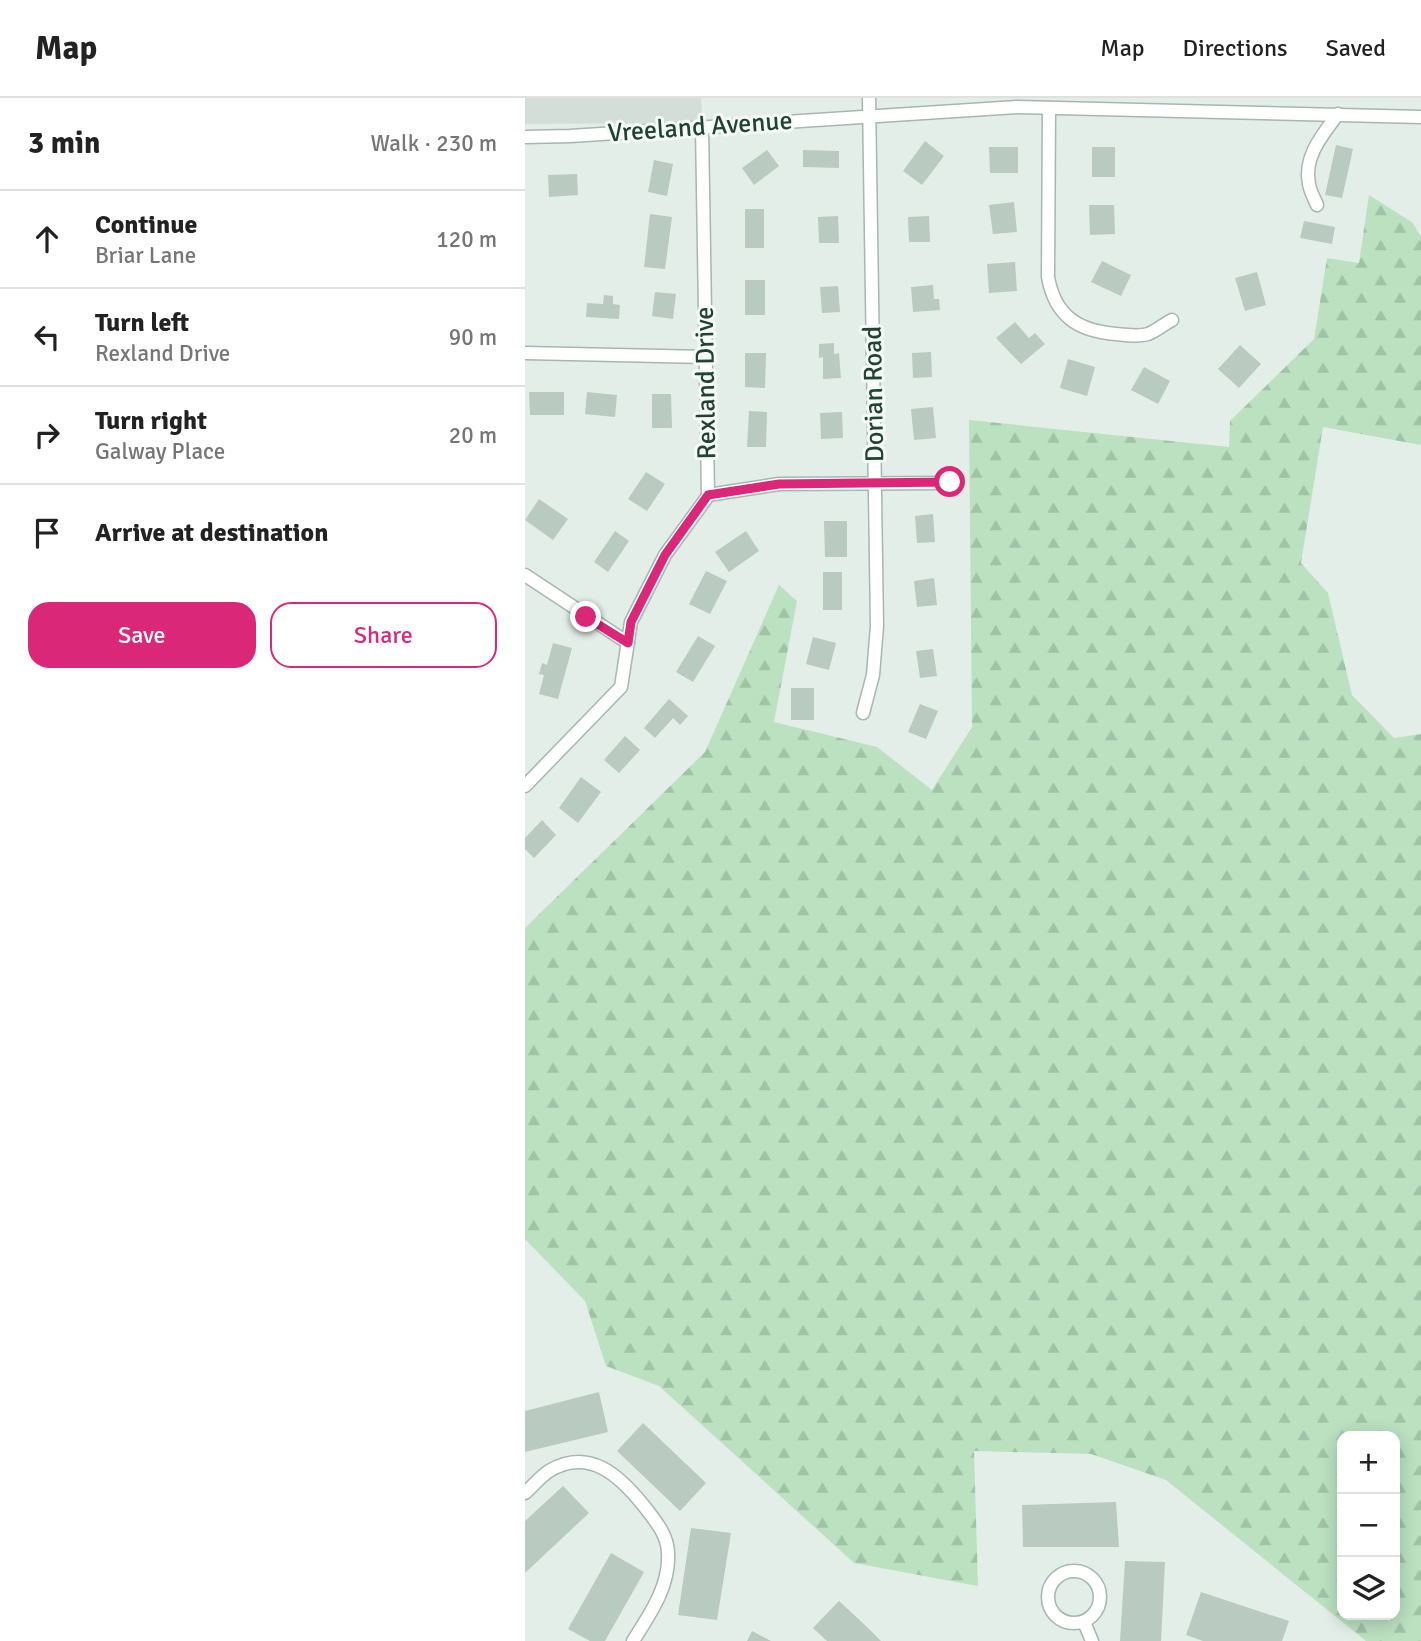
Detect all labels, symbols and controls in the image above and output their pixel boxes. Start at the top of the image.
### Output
text: Map [35,28,97,69]
text: Map [1100,33,1145,63]
text: Directions [1183,33,1288,63]
text: Saved [1326,33,1386,63]
street label: Vreeland Avenue [606,105,794,149]
text: 3 min [28,125,100,162]
text: Walk · 230 m [371,129,497,158]
text: Continue [95,209,197,241]
icon: ahead [28,220,66,258]
text: 120 m [436,225,497,254]
text: Briar Lane [95,241,196,270]
street label: Rexland Drive [689,306,723,460]
text: Turn left [95,307,189,339]
icon: left [28,318,66,356]
text: 90 m [449,323,497,352]
street label: Dorian Road [857,326,891,462]
text: Rexland Drive [95,339,230,368]
text: Turn right [95,405,207,437]
icon: right [28,416,66,454]
text: 20 m [449,421,497,450]
text: Galway Place [95,437,225,466]
route start [934,466,965,497]
icon: arrive [28,514,66,552]
text: Arrive at destination [95,517,328,549]
route end [570,601,601,632]
button: Save [28,602,256,668]
button: Share [270,602,497,668]
map controls [1337,1431,1400,1620]
button: + [1337,1431,1400,1494]
button: − [1337,1494,1400,1557]
button: layers [1337,1557,1400,1620]

